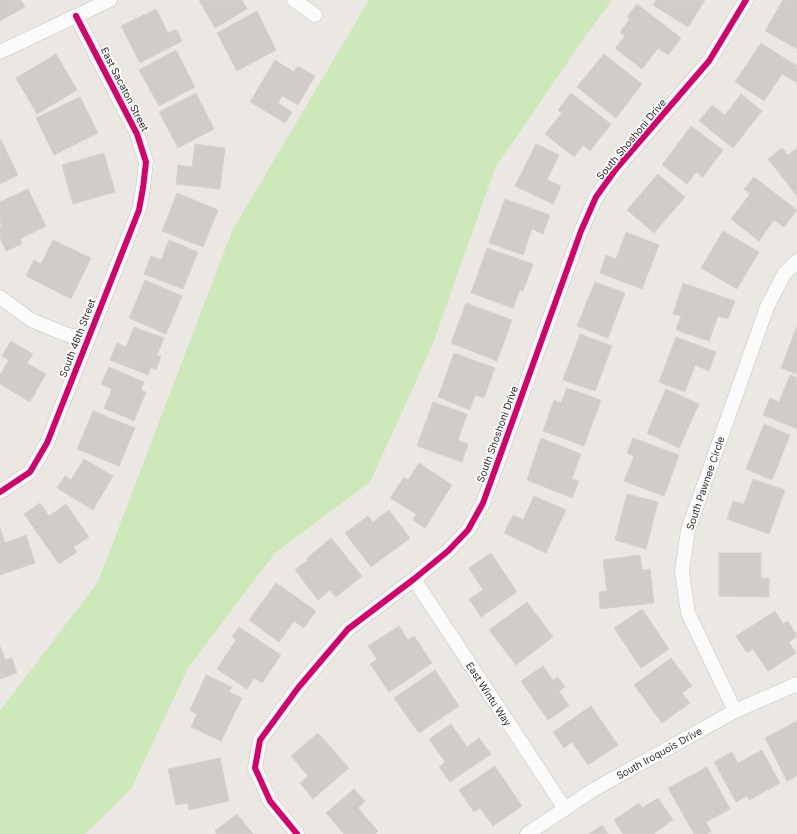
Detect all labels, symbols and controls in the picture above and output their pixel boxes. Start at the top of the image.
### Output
street label: East Sacaton Street [99,45,152,134]
street label: South Shoshoni Drive [594,96,668,182]
street label: South 46th Street [56,296,98,379]
street label: South Shoshoni Drive [474,384,520,484]
street label: South Pawnee Circle [683,434,727,531]
street label: East Wintu Way [464,660,514,728]
street label: South Iroquois Drive [614,724,704,782]

